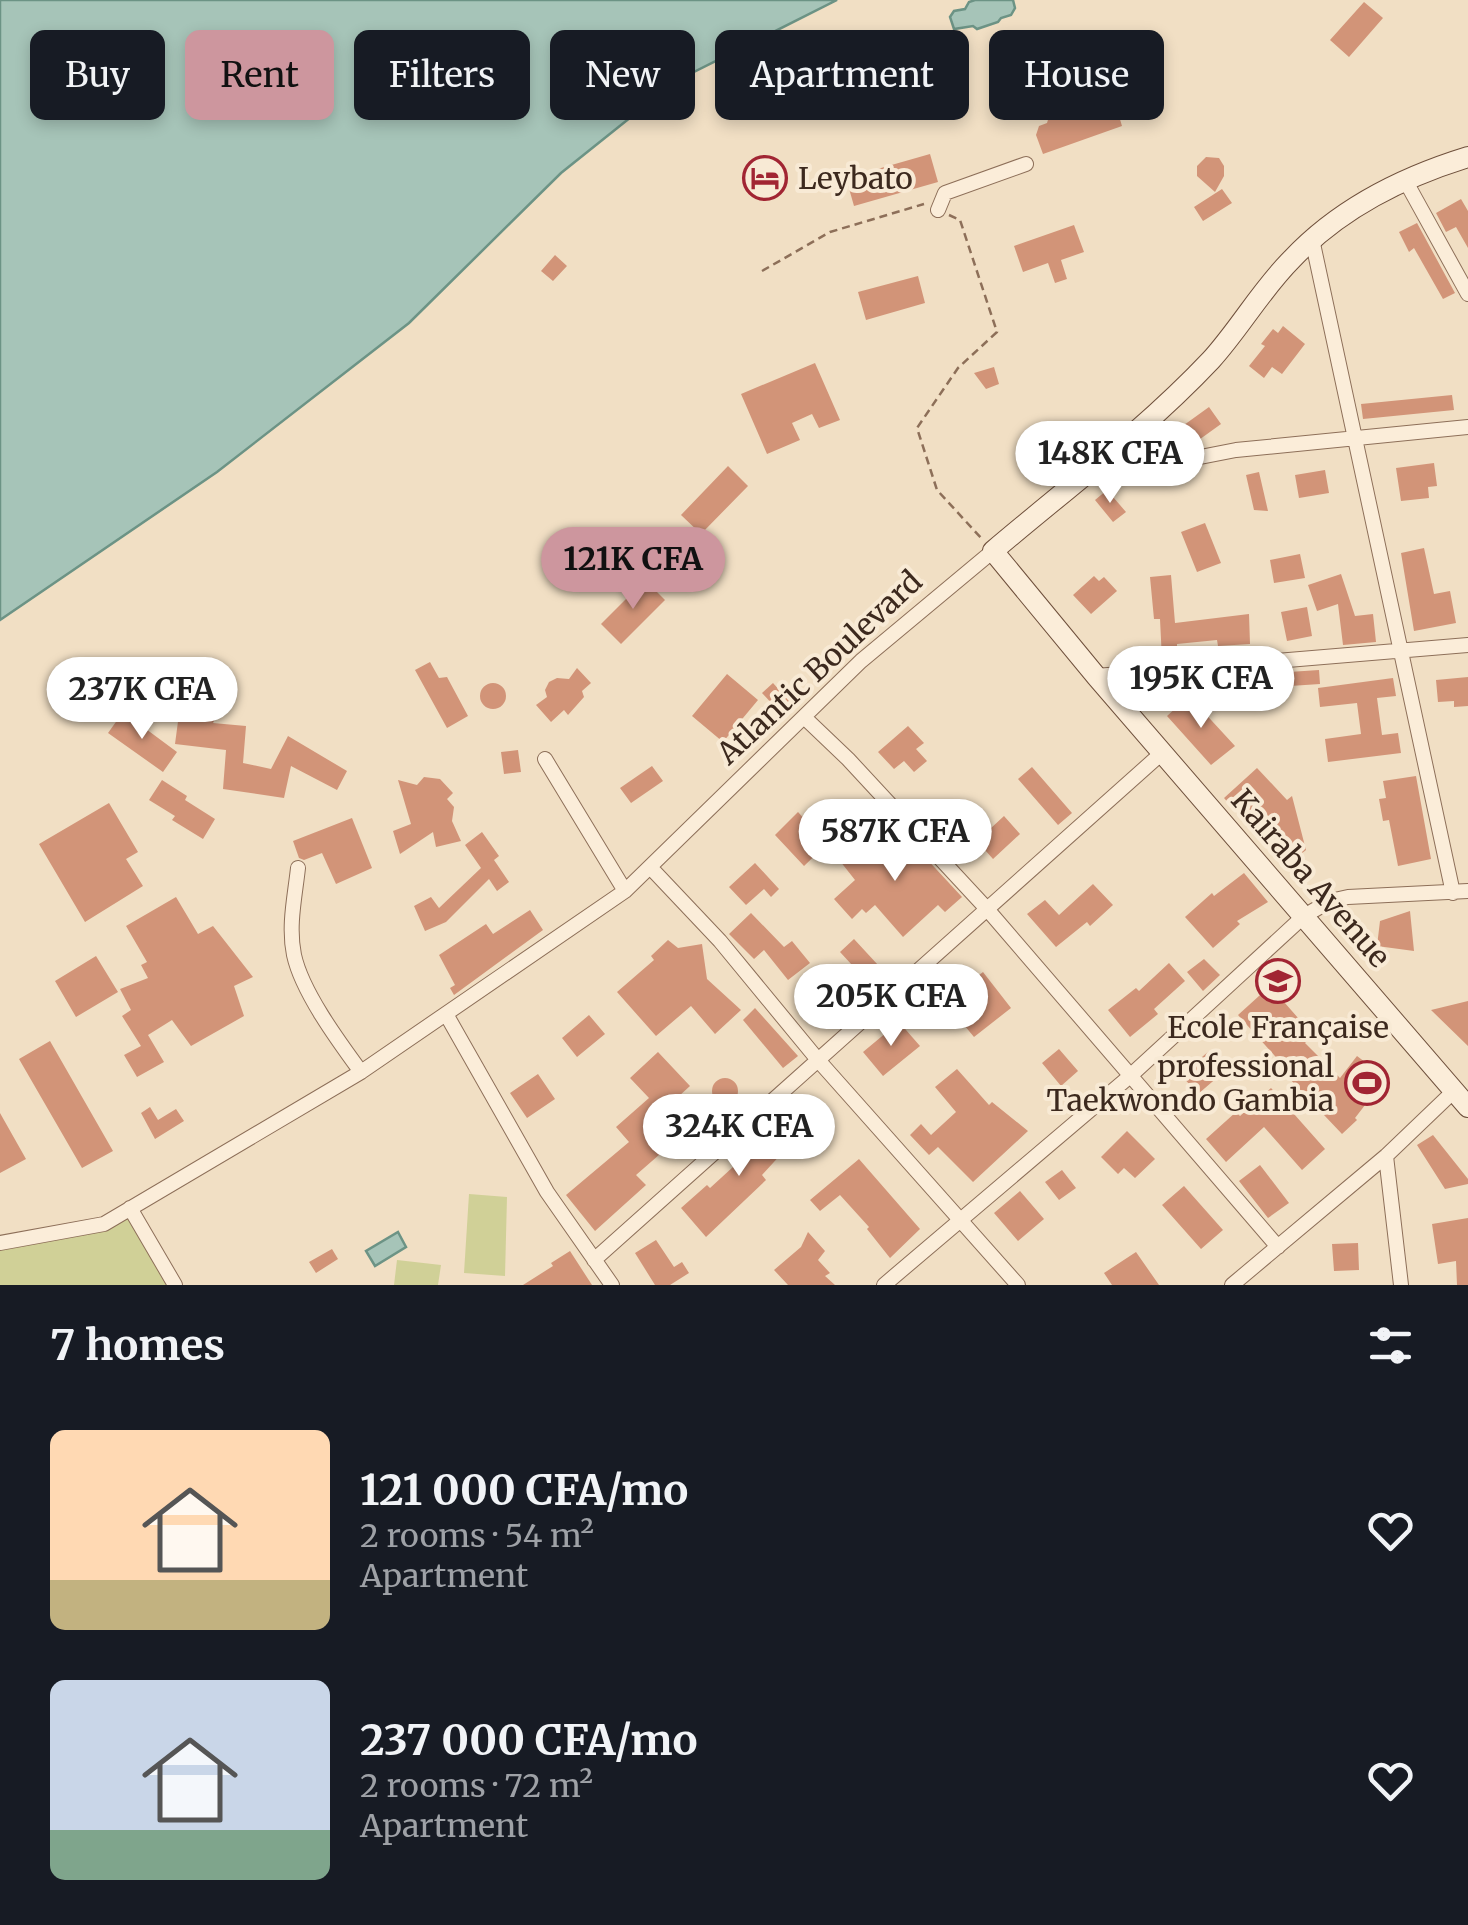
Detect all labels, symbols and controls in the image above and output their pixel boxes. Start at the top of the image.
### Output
chip: Buy [30,30,165,120]
chip: Rent [185,30,334,120]
chip: Filters [354,30,530,120]
chip: New [550,30,695,120]
chip: Apartment [715,30,969,120]
chip: House [989,30,1164,120]
hotel icon: Leybato [742,155,788,201]
place label: Leybato [798,159,913,197]
pin: 148K CFA [1007,421,1213,506]
text: 148K CFA [1037,433,1183,473]
pin: 121K CFA [530,527,736,612]
text: 121K CFA [563,539,703,579]
street label: Atlantic Boulevard [708,562,929,773]
pin: 195K CFA [1098,646,1304,731]
pin: 237K CFA [39,657,245,742]
text: 195K CFA [1129,658,1273,698]
text: 237K CFA [69,669,215,709]
street label: Kairaba Avenue [1223,781,1399,975]
pin: 587K CFA [792,799,998,884]
text: 587K CFA [821,811,969,851]
school or university icon: Ecole Française [1255,958,1301,1004]
pin: 205K CFA [788,964,994,1049]
text: 205K CFA [816,976,966,1016]
place label: Ecole Française [1167,1008,1389,1046]
place label: professional Taekwondo Gambia [1046,1047,1334,1119]
sports icon: professional Taekwondo Gambia [1344,1060,1390,1106]
pin: 324K CFA [636,1094,842,1179]
text: 324K CFA [665,1106,813,1146]
icon: filters [1363,1318,1418,1373]
text: 7 homes [50,1319,225,1371]
text: 121 000 CFA/mo [360,1464,688,1516]
icon: home [130,1470,250,1590]
icon: heart [1363,1503,1418,1558]
text: 2 rooms · 54 m² [360,1516,594,1556]
text: Apartment [360,1556,528,1596]
text: 237 000 CFA/mo [360,1714,697,1766]
icon: home [130,1720,250,1840]
icon: heart [1363,1753,1418,1808]
text: 2 rooms · 72 m² [360,1766,593,1806]
text: Apartment [360,1806,528,1846]

